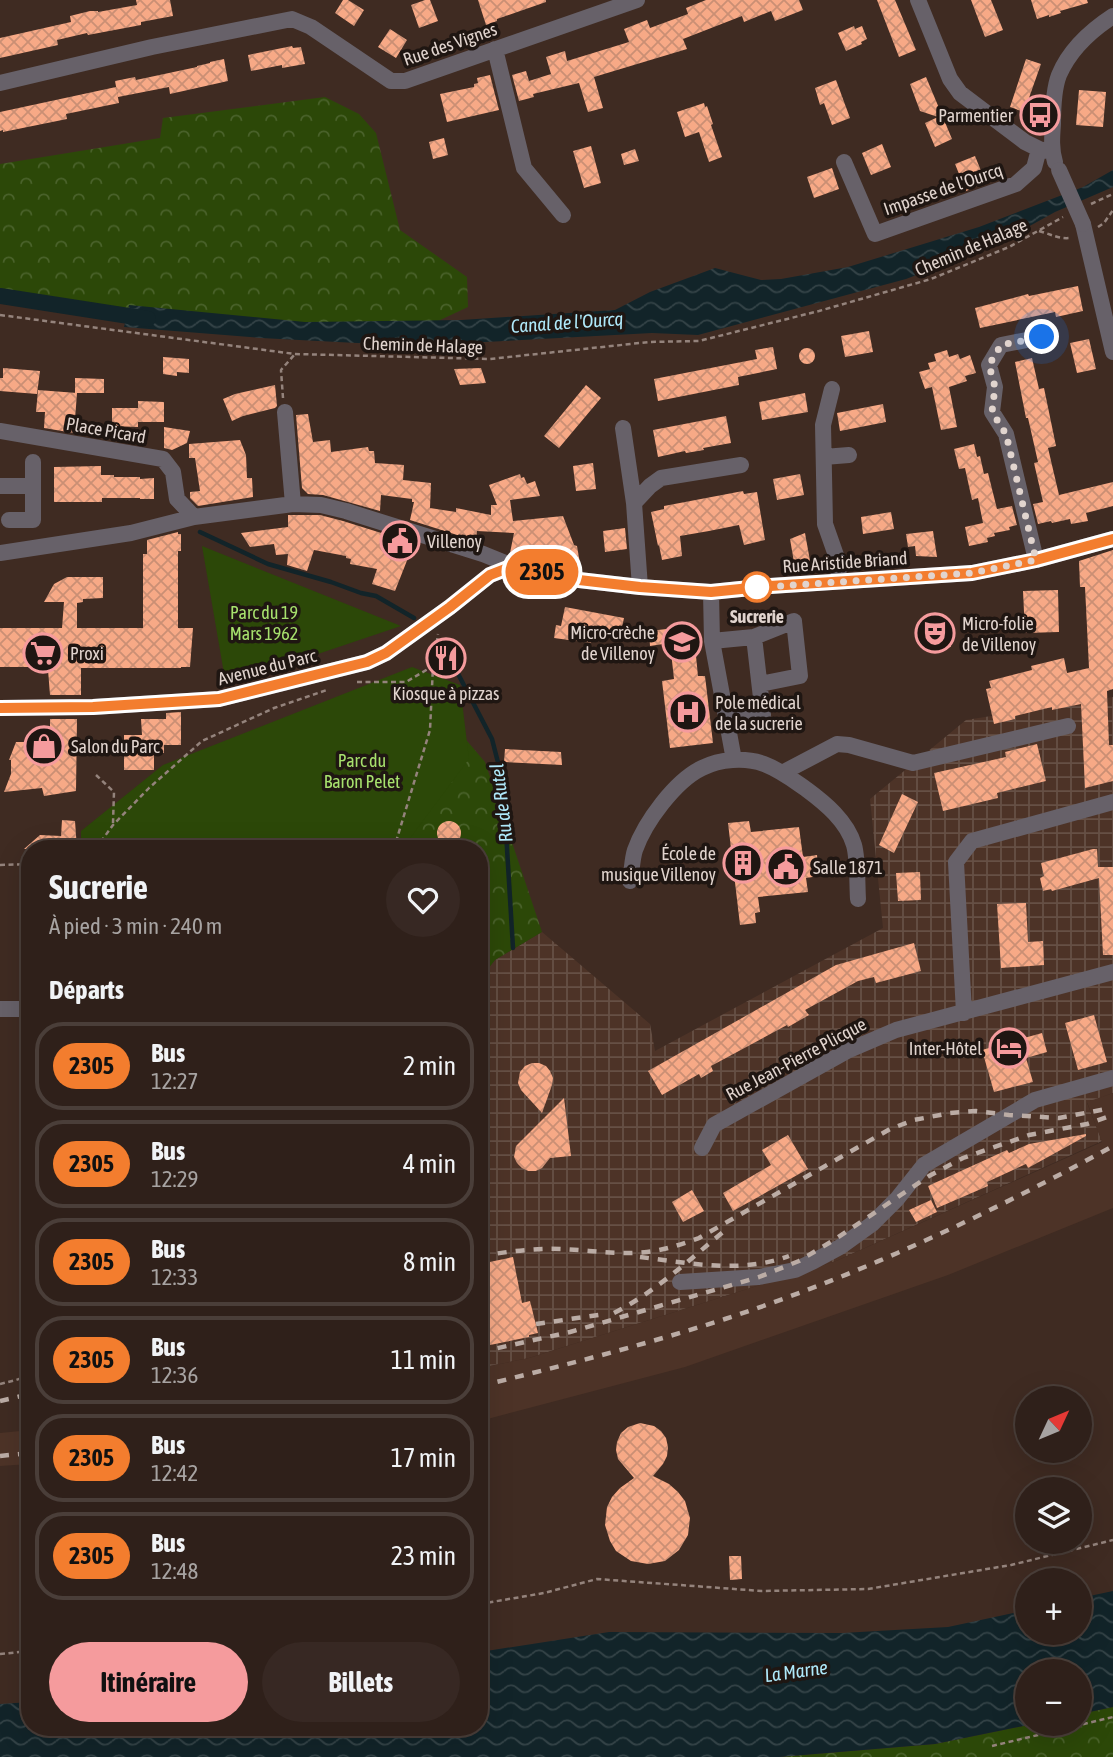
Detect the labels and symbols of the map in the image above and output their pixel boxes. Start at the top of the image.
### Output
street label: Rue des Vignes [400,18,500,70]
bus stop icon: Parmentier [1019,94,1061,136]
place label: Parmentier [938,105,1014,126]
street label: Impasse de l'Ourcq [881,159,1005,219]
street label: Chemin de Halage [912,214,1030,280]
water label: Canal de l'Ourcq [510,307,624,337]
your location [1024,319,1059,354]
street label: Chemin de Halage [363,332,483,358]
street label: Place Picard [64,413,148,447]
public building icon: Villenoy [379,520,421,562]
place label: Villenoy [427,531,482,552]
street label: Rue Aristide Briand [782,547,908,577]
line badge: 2305 [493,549,591,595]
marker: Sucrerie [742,572,772,602]
park label: Parc du 19 Mars 1962 [230,602,298,644]
place label: Sucrerie [730,606,784,627]
theatre icon: Micro-folie de Villenoy [914,612,956,654]
place label: Micro-folie de Villenoy [962,613,1036,655]
school or university icon: Micro-crèche de Villenoy [661,621,703,663]
place label: Micro-crèche de Villenoy [570,622,655,664]
supermarket icon: Proxi [22,632,64,674]
restaurant icon: Kiosque à pizzas [425,637,467,679]
place label: Proxi [70,643,104,664]
street label: Avenue du Parc [216,645,319,689]
place label: Kiosque à pizzas [393,683,499,704]
hospital icon: Pole médical de la sucrerie [667,691,709,733]
place label: Pole médical de la sucrerie [715,692,803,734]
shop icon: Salon du Parc [23,725,65,767]
place label: Salon du Parc [71,736,160,757]
park label: Parc du Baron Pelet [324,750,400,792]
water label: Ru de Rutel [485,762,517,844]
building icon: École de musique Villenoy [722,842,764,884]
place label: École de musique Villenoy [601,843,716,885]
public building icon: Salle 1871 [765,846,807,888]
place label: Salle 1871 [813,857,883,878]
street label: Rue Jean-Pierre Plicque [722,1013,870,1105]
hotel icon: Inter-Hôtel [988,1027,1030,1069]
place label: Inter-Hôtel [909,1038,982,1059]
north arrow [1015,1386,1092,1463]
water label: La Marne [763,1656,829,1686]

